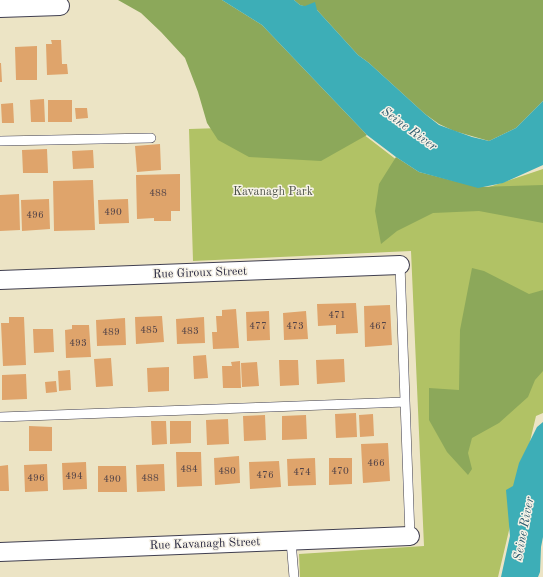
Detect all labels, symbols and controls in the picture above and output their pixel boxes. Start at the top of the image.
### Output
water label: Seine River [378,104,440,154]
park label: Kavanagh Park [233,185,313,199]
house number: 488 [149,187,167,199]
house number: 490 [104,206,122,218]
house number: 496 [26,209,44,221]
street label: Rue Giroux Street [153,264,247,282]
house number: 471 [328,309,346,321]
house number: 477 [249,320,267,332]
house number: 473 [286,320,304,332]
house number: 467 [369,320,387,332]
house number: 485 [140,324,158,336]
house number: 483 [181,325,199,337]
house number: 489 [102,326,120,338]
house number: 493 [69,337,87,349]
house number: 466 [367,457,385,469]
house number: 484 [180,463,198,475]
house number: 480 [218,465,236,477]
house number: 470 [331,465,349,477]
house number: 474 [293,466,311,478]
house number: 476 [256,469,274,481]
house number: 494 [65,470,83,482]
house number: 496 [27,472,45,484]
house number: 488 [141,472,159,484]
house number: 490 [103,473,121,485]
water label: Seine River [510,496,538,562]
street label: Rue Kavanagh Street [149,535,261,553]

